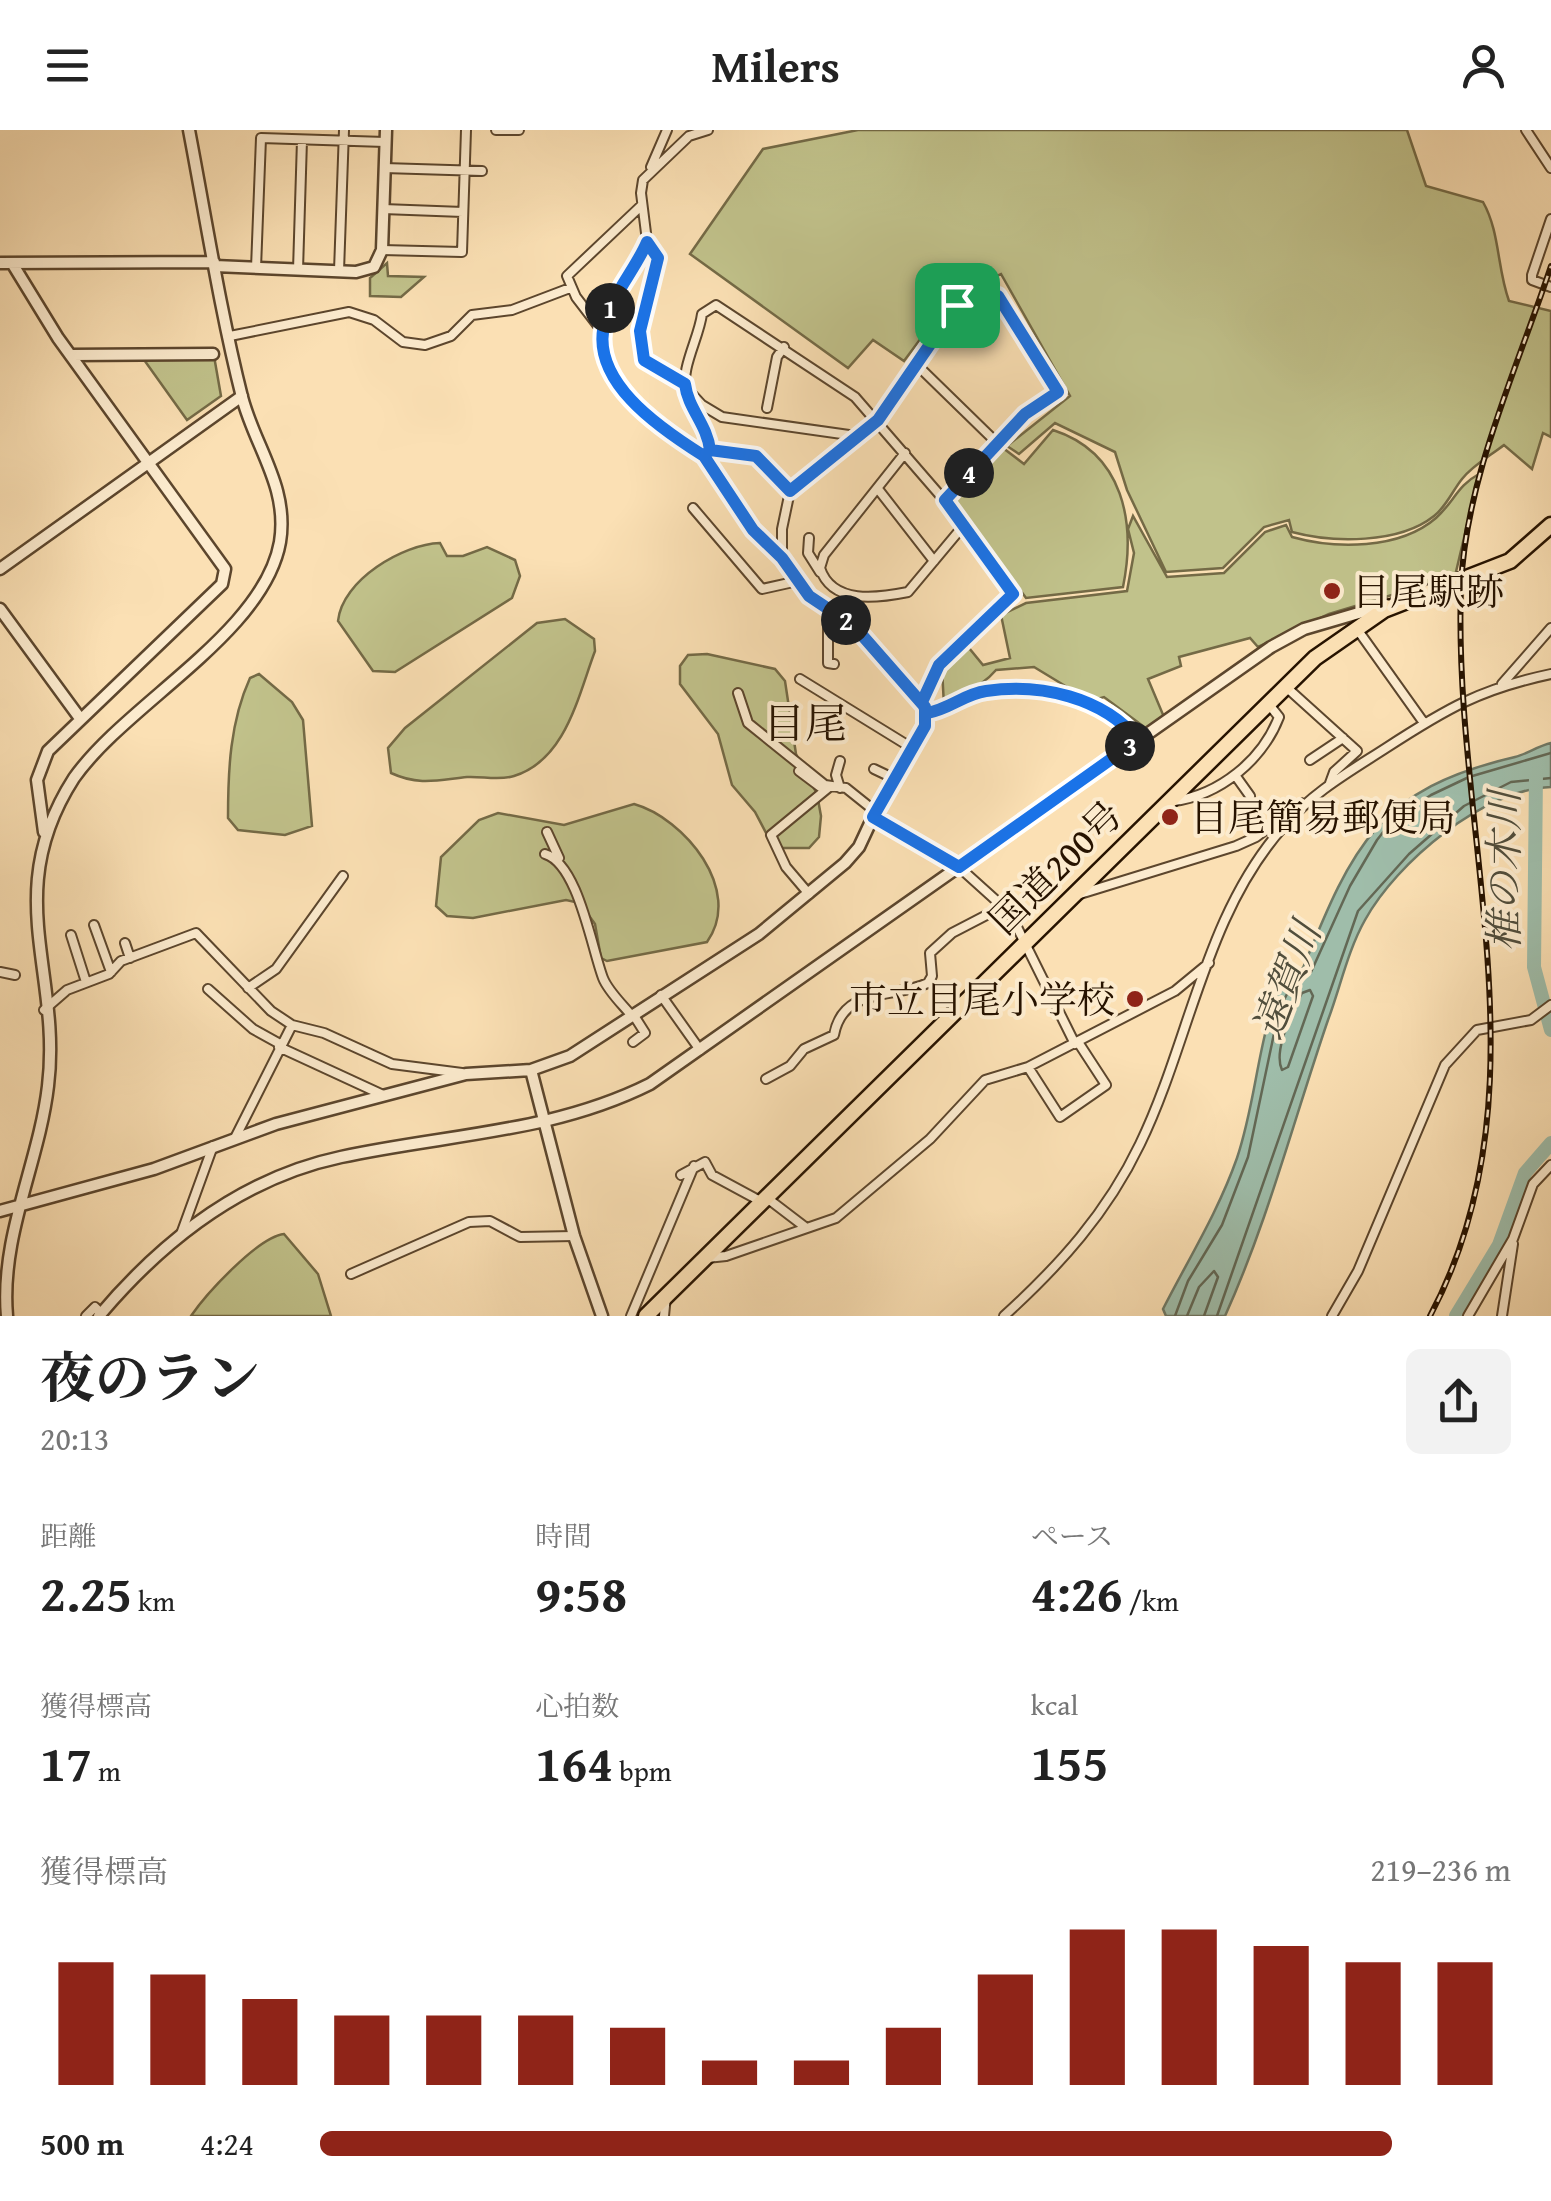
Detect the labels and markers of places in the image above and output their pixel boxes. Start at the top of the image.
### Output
pin [915,263,1000,348]
pin: 1 [585,283,635,333]
pin: 4 [944,448,994,498]
place label: 目尾駅跡 [1352,563,1504,619]
marker: 目尾駅跡 [1321,580,1343,602]
pin: 2 [821,595,871,645]
pin: 3 [1105,721,1155,771]
place label: 目尾簡易郵便局 [1190,789,1456,845]
marker: 目尾簡易郵便局 [1159,806,1181,828]
place label: 市立目尾小学校 [849,971,1115,1027]
marker: 市立目尾小学校 [1124,988,1146,1010]

